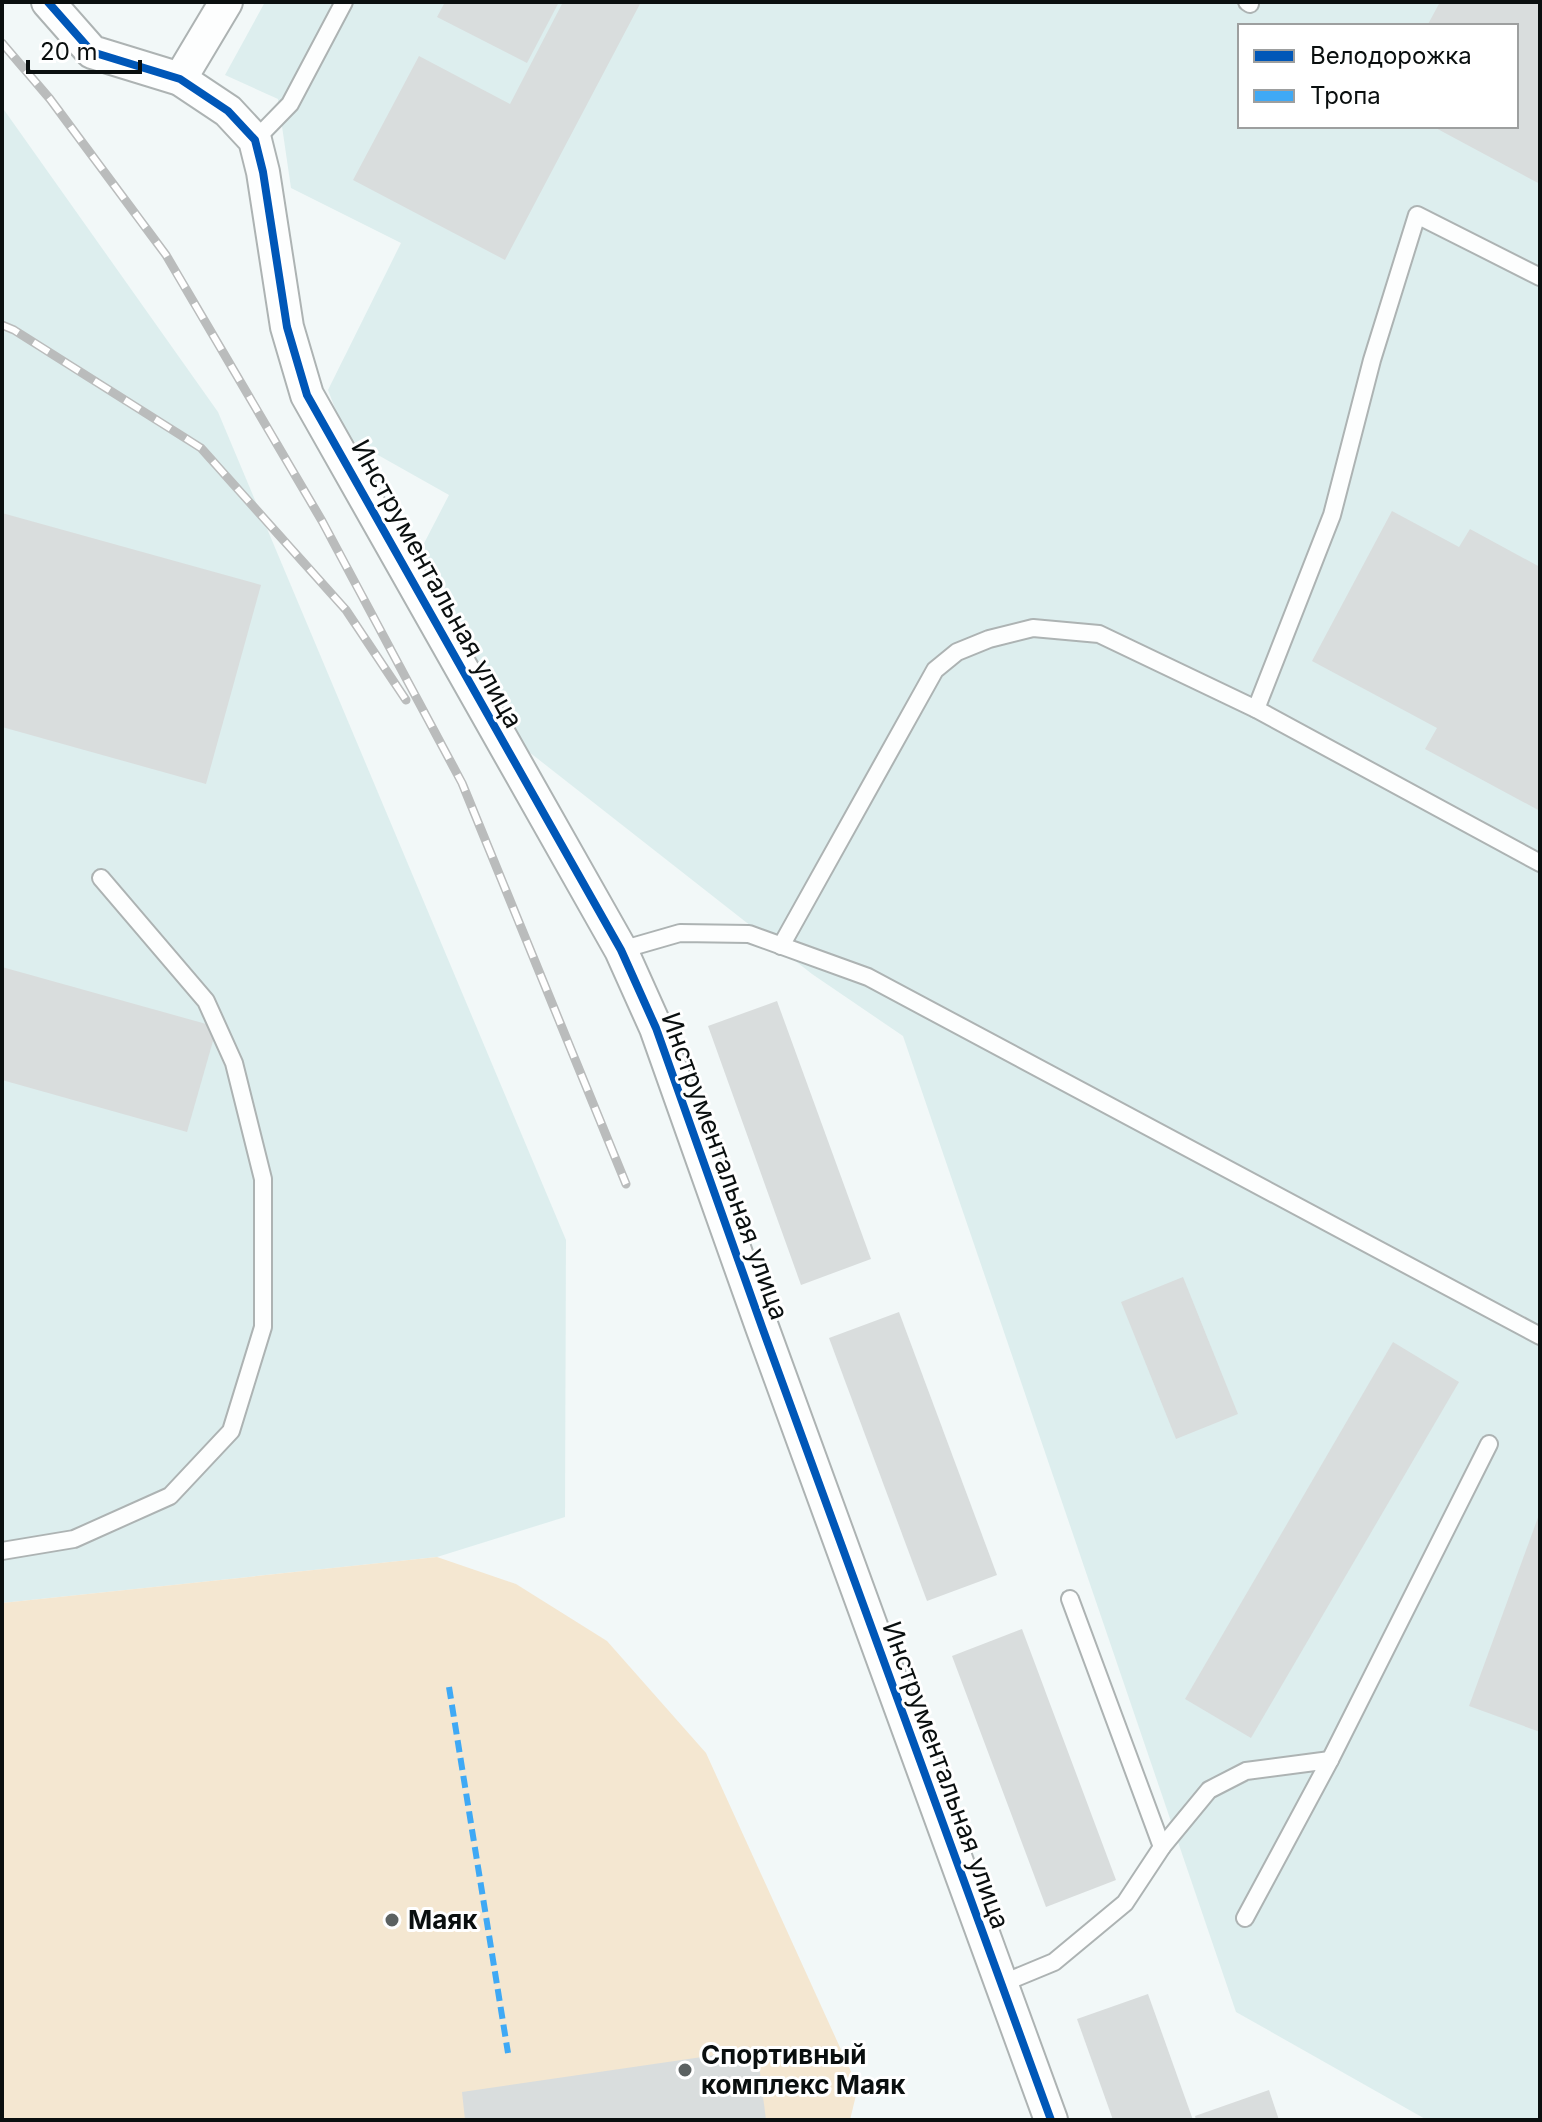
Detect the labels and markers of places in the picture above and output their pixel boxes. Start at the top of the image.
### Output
place label: Маяк [408,1904,478,1935]
marker: Маяк [383,1911,401,1929]
place label: Спортивный комплекс Маяк [701,2039,906,2100]
marker: Спортивный комплекс Маяк [676,2061,694,2079]

